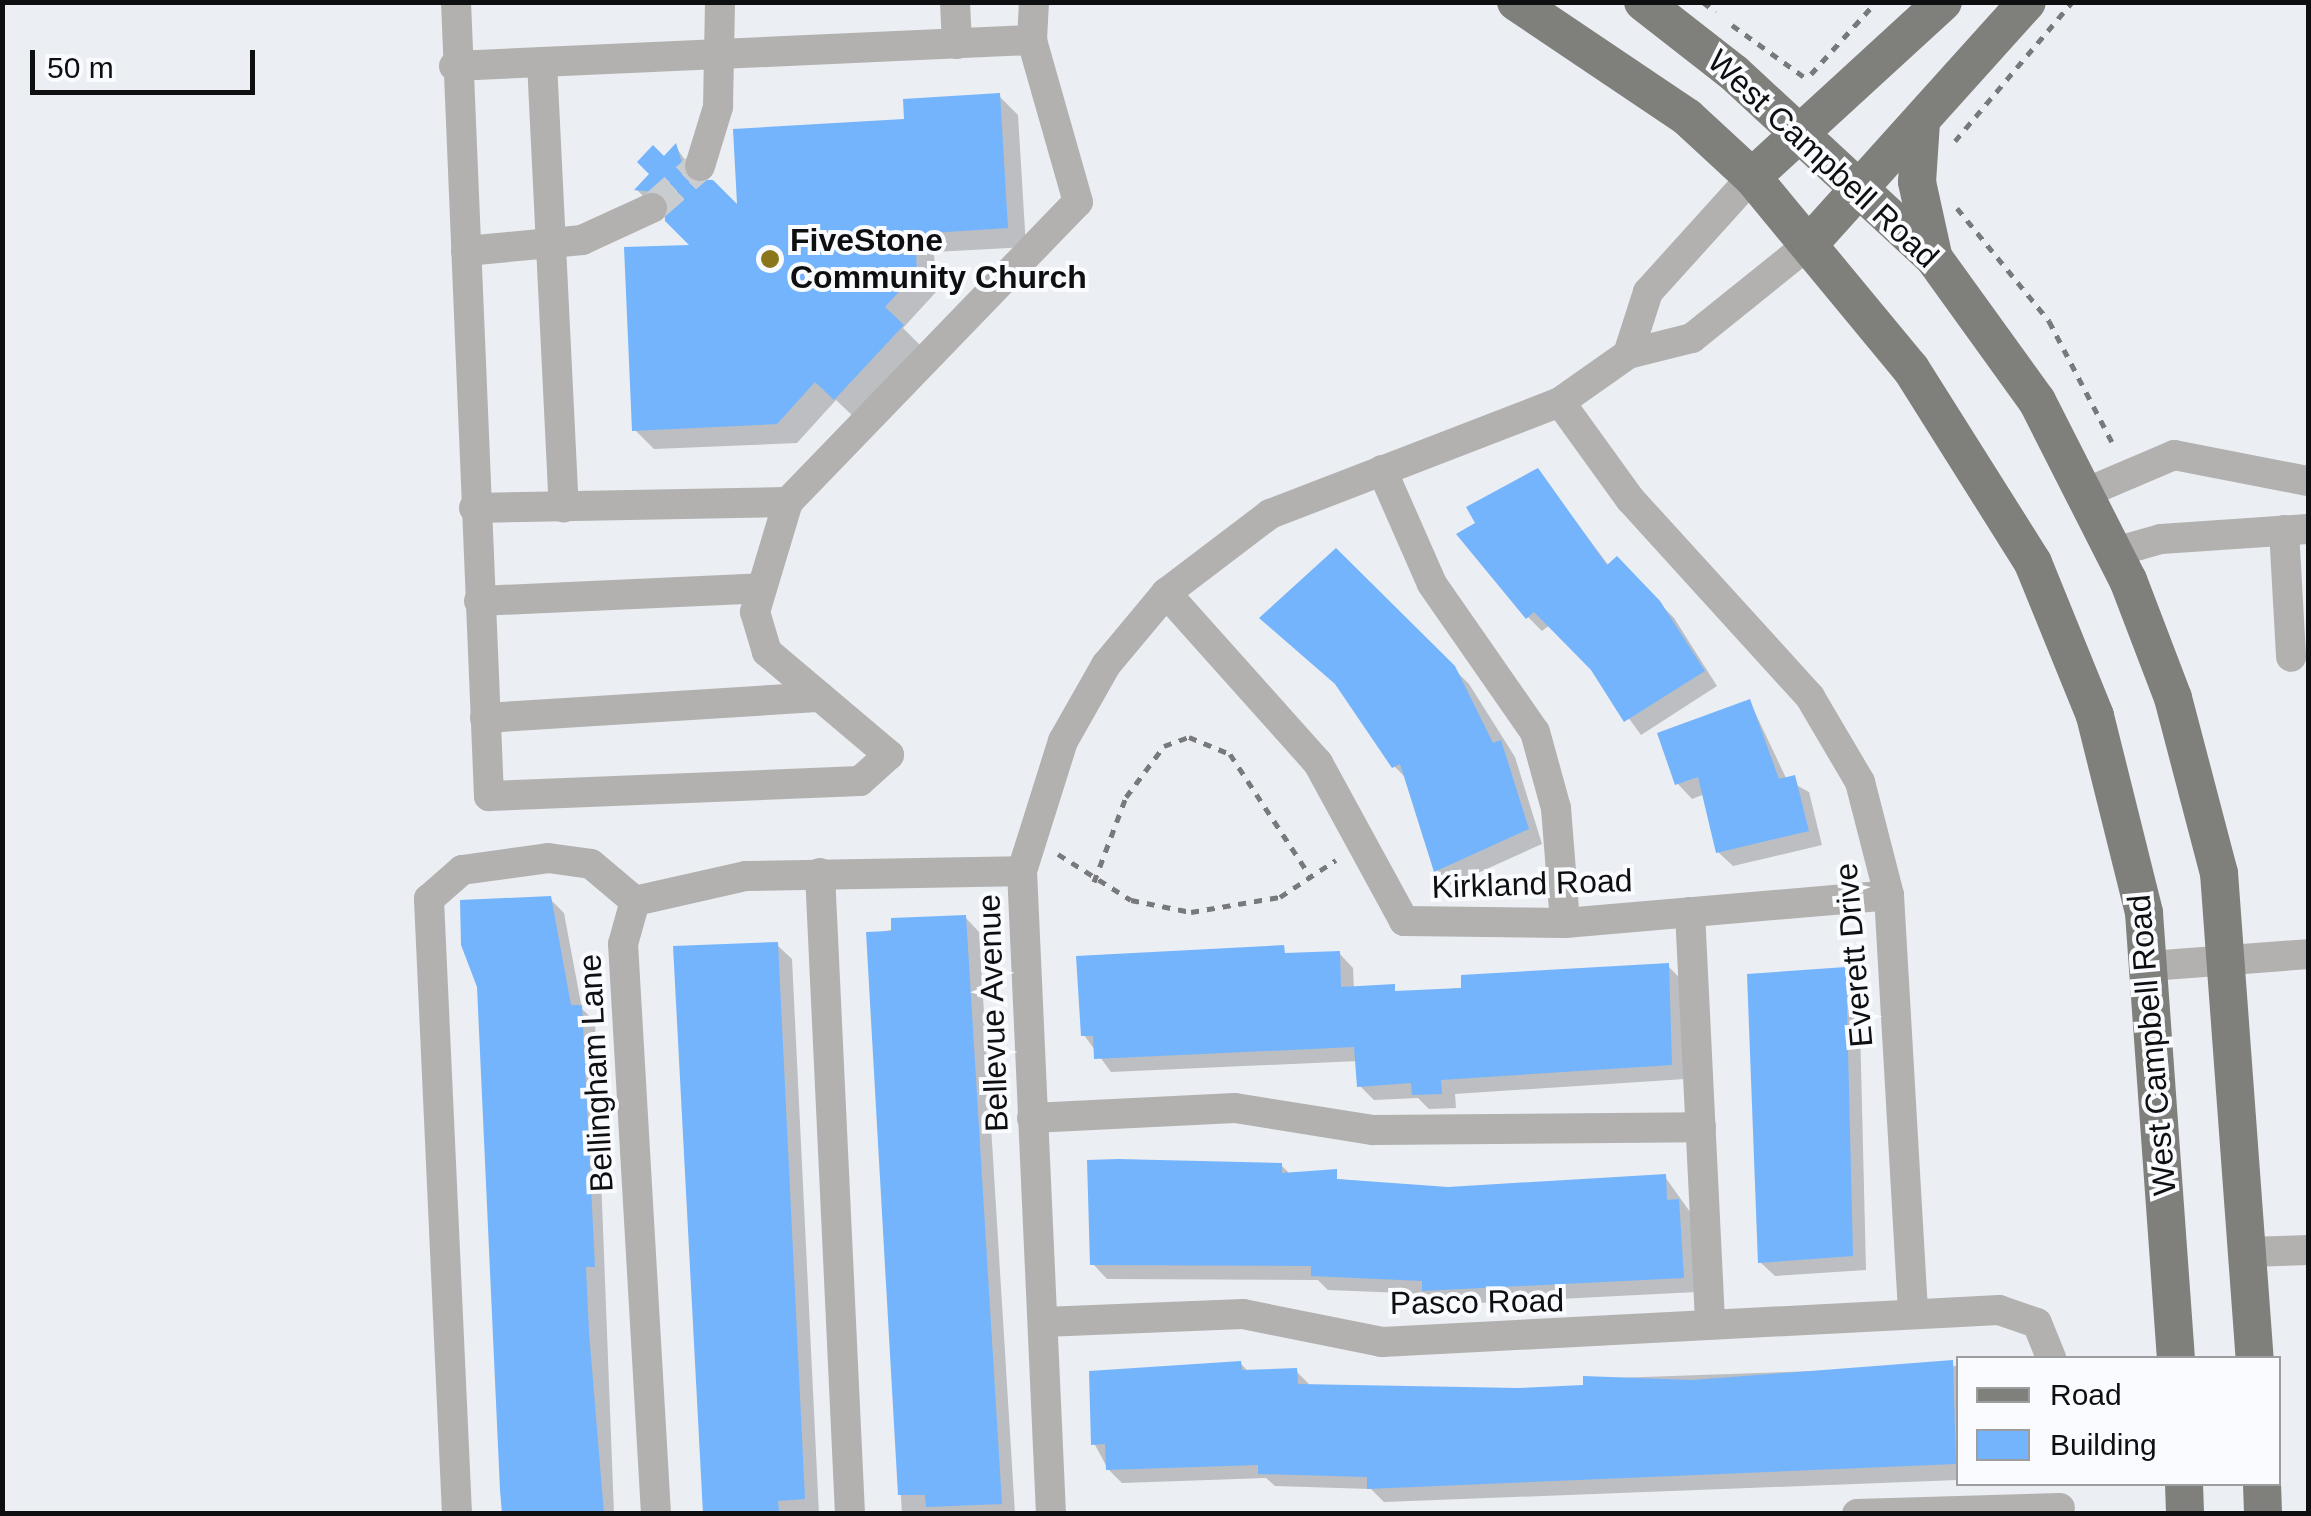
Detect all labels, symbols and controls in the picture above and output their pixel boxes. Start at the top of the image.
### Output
scale bar [35,30,260,92]
street label: West Campbell Road [1700,42,1946,276]
text: 50 m [47,51,114,84]
place label: FiveStone Community Church [790,222,1087,297]
marker: FiveStone Community Church [759,248,781,270]
street label: Kirkland Road [1431,861,1633,907]
street label: Everett Drive [1827,861,1881,1049]
street label: Bellevue Avenue [970,893,1016,1133]
street label: West Campbell Road [2120,893,2184,1197]
street label: Bellingham Lane [571,953,621,1193]
street label: Pasco Road [1390,1281,1564,1323]
legend [1956,1356,2281,1486]
text: Road [2050,1378,2122,1411]
text: Building [2050,1428,2157,1461]

